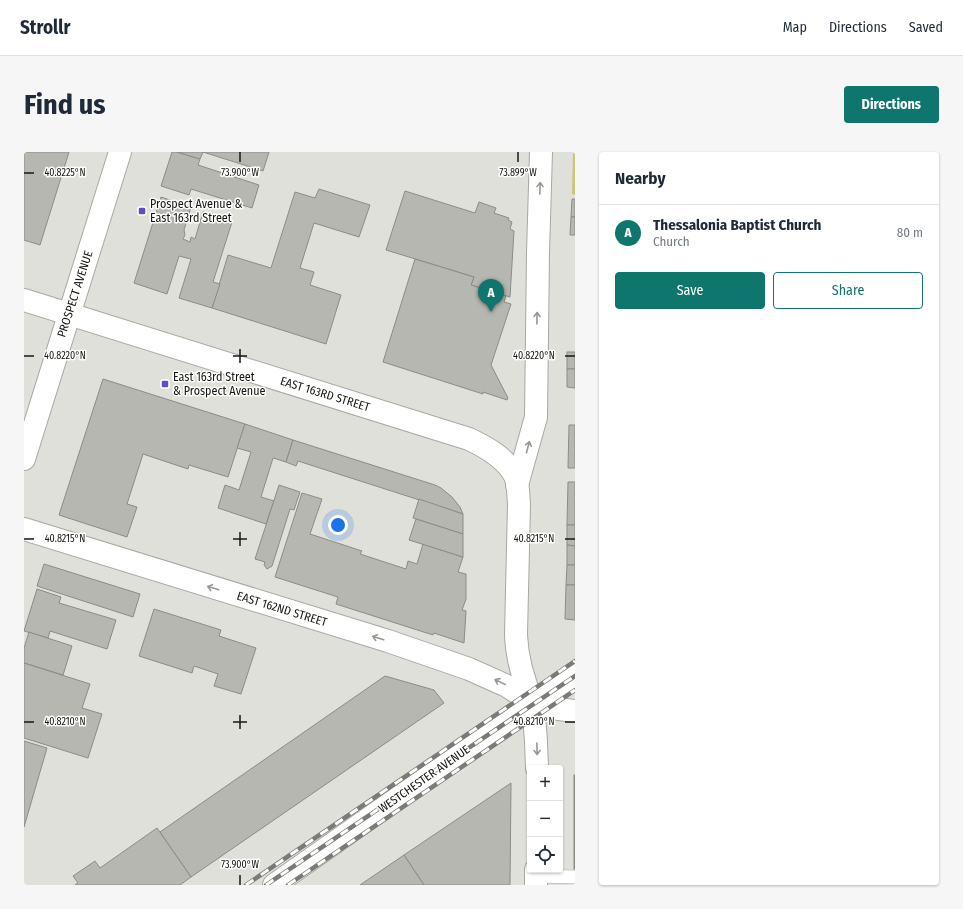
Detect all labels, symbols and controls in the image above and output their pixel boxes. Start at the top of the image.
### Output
text: Strollr [20,16,70,39]
text: Map [783,19,807,36]
text: Directions [829,19,887,36]
text: Saved [909,19,943,36]
button: Directions [844,86,939,123]
text: Find us [24,88,106,121]
text: 40.8225°N [44,167,86,179]
text: 73.900°W [221,167,259,179]
text: 73.899°W [499,167,537,179]
text: Nearby [615,168,666,189]
one-way arrow [536,182,544,195]
place label: Prospect Avenue & East 163rd Street [150,197,242,225]
marker: Prospect Avenue & East 163rd Street [137,206,147,216]
text: Thessalonia Baptist Church [653,216,821,234]
text: A [624,225,632,240]
text: 80 m [897,225,923,240]
text: Church [653,234,690,249]
street label: PROSPECT AVENUE [54,249,96,339]
button: Save [615,272,765,309]
button: Share [773,272,923,309]
pin: A [478,279,504,312]
one-way arrow [533,312,541,325]
text: 40.8220°N [44,350,86,362]
text: 40.8220°N [513,350,555,362]
place label: East 163rd Street & Prospect Avenue [173,370,265,398]
street label: EAST 163RD STREET [279,374,372,414]
marker: East 163rd Street & Prospect Avenue [160,379,170,389]
one-way arrow [525,441,532,454]
your location [328,515,348,535]
text: 40.8215°N [45,533,85,545]
text: 40.8215°N [514,533,554,545]
one-way arrow [207,584,220,591]
street label: EAST 162ND STREET [235,589,329,629]
one-way arrow [371,634,384,641]
one-way arrow [494,678,506,685]
text: 40.8210°N [44,716,86,728]
text: 40.8210°N [513,716,555,728]
street label: WESTCHESTER AVENUE [376,742,473,816]
one-way arrow [533,742,541,755]
map controls [527,765,563,873]
button: + [527,765,563,801]
button: − [527,801,563,837]
button: locate [527,837,563,873]
text: 73.900°W [221,859,259,871]

